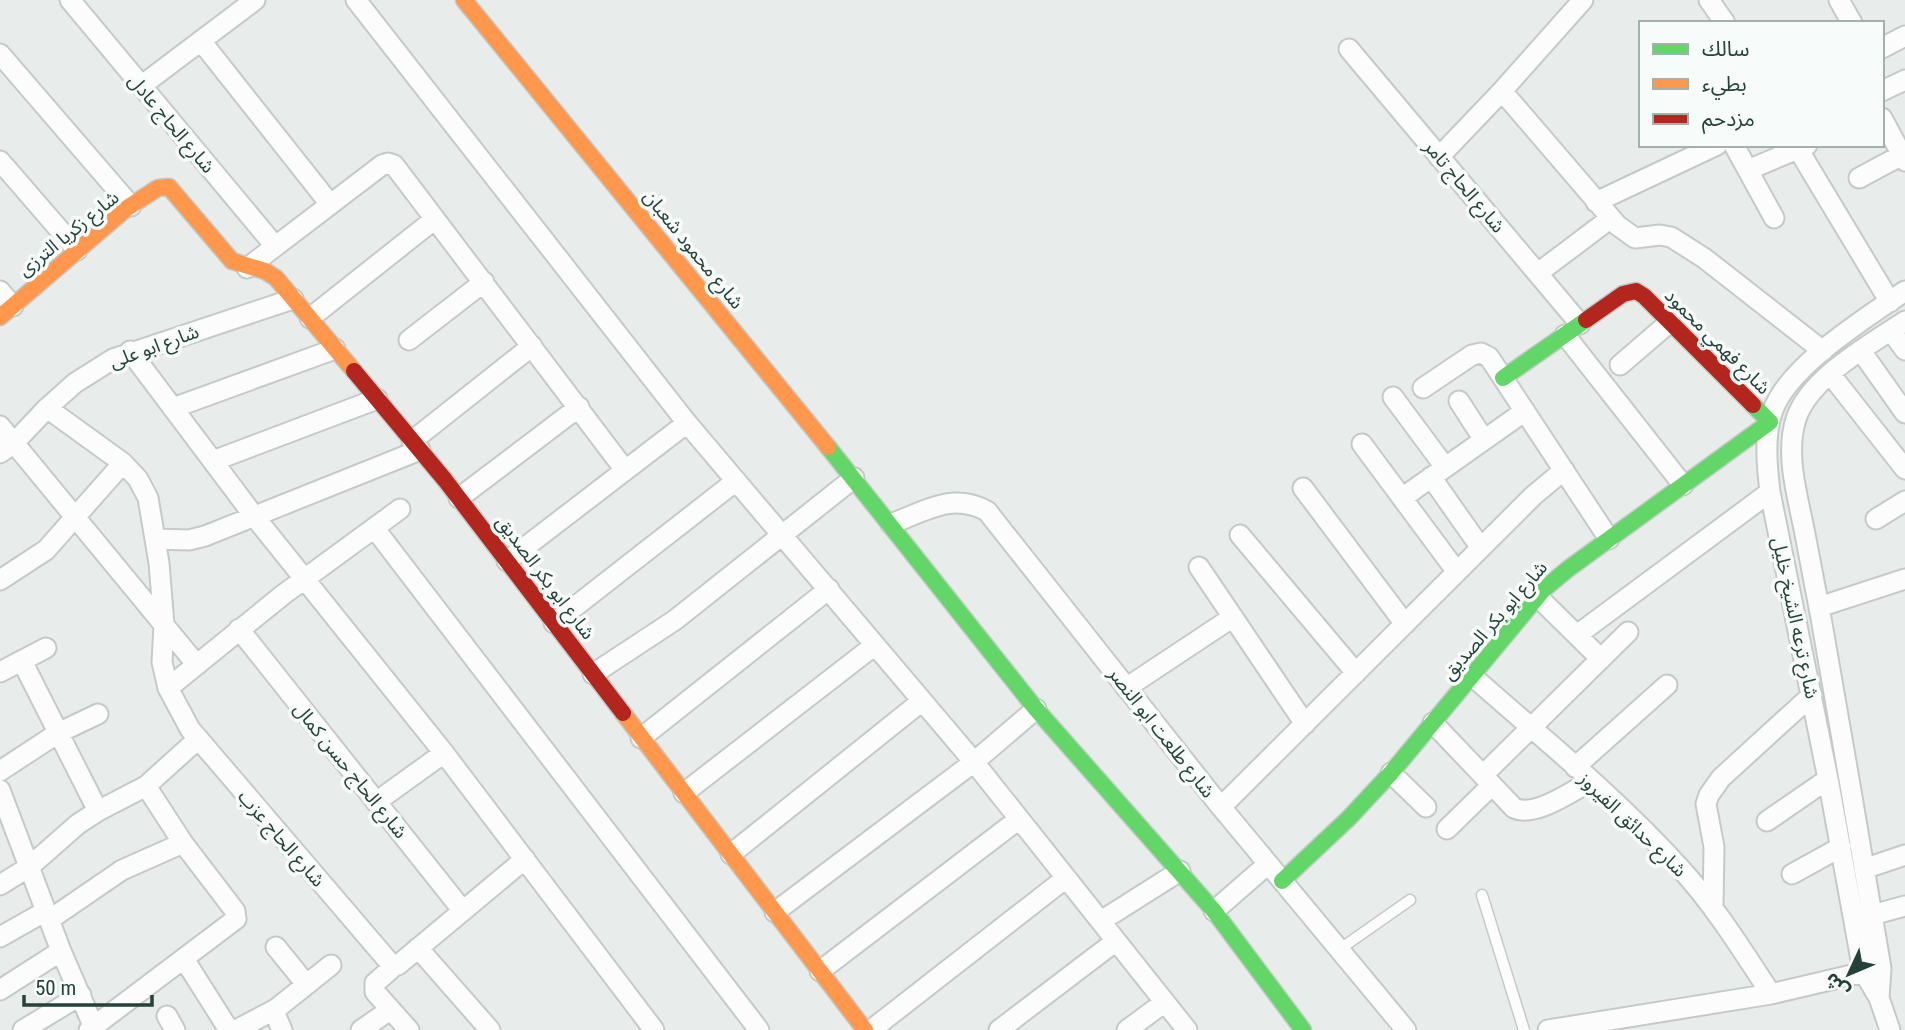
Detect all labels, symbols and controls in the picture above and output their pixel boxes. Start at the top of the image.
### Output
legend [1639,21,1884,147]
text: سالك [1702,37,1749,61]
street label: شارع الحاج عادل [122,69,220,179]
text: بطيء [1702,72,1747,100]
text: مزدحم [1702,107,1755,134]
street label: شارع الحاج تامر [1417,135,1510,239]
street label: شارع محمود شعبان [637,185,749,315]
street label: شارع زكريا الترزى [13,186,125,283]
street label: شارع فهمي محمود [1658,284,1775,401]
street label: شارع ابو على [106,320,203,375]
street label: شارع ابو بكر الصديق [490,511,600,645]
street label: شارع ترعه الشيخ خليل [1764,535,1824,702]
street label: شارع ابو بكر الصديق [1437,556,1554,686]
street label: شارع طلعت ابو النصر [1101,662,1220,803]
street label: شارع الحاج حسن كمال [287,698,412,844]
street label: شارع حدائق الفيروز [1572,766,1691,883]
street label: شارع الحاج عزب [232,785,330,893]
north arrow [1814,939,1884,1009]
scale bar [24,964,152,1008]
text: ش [1820,968,1854,1003]
text: 50 m [35,976,76,1000]

